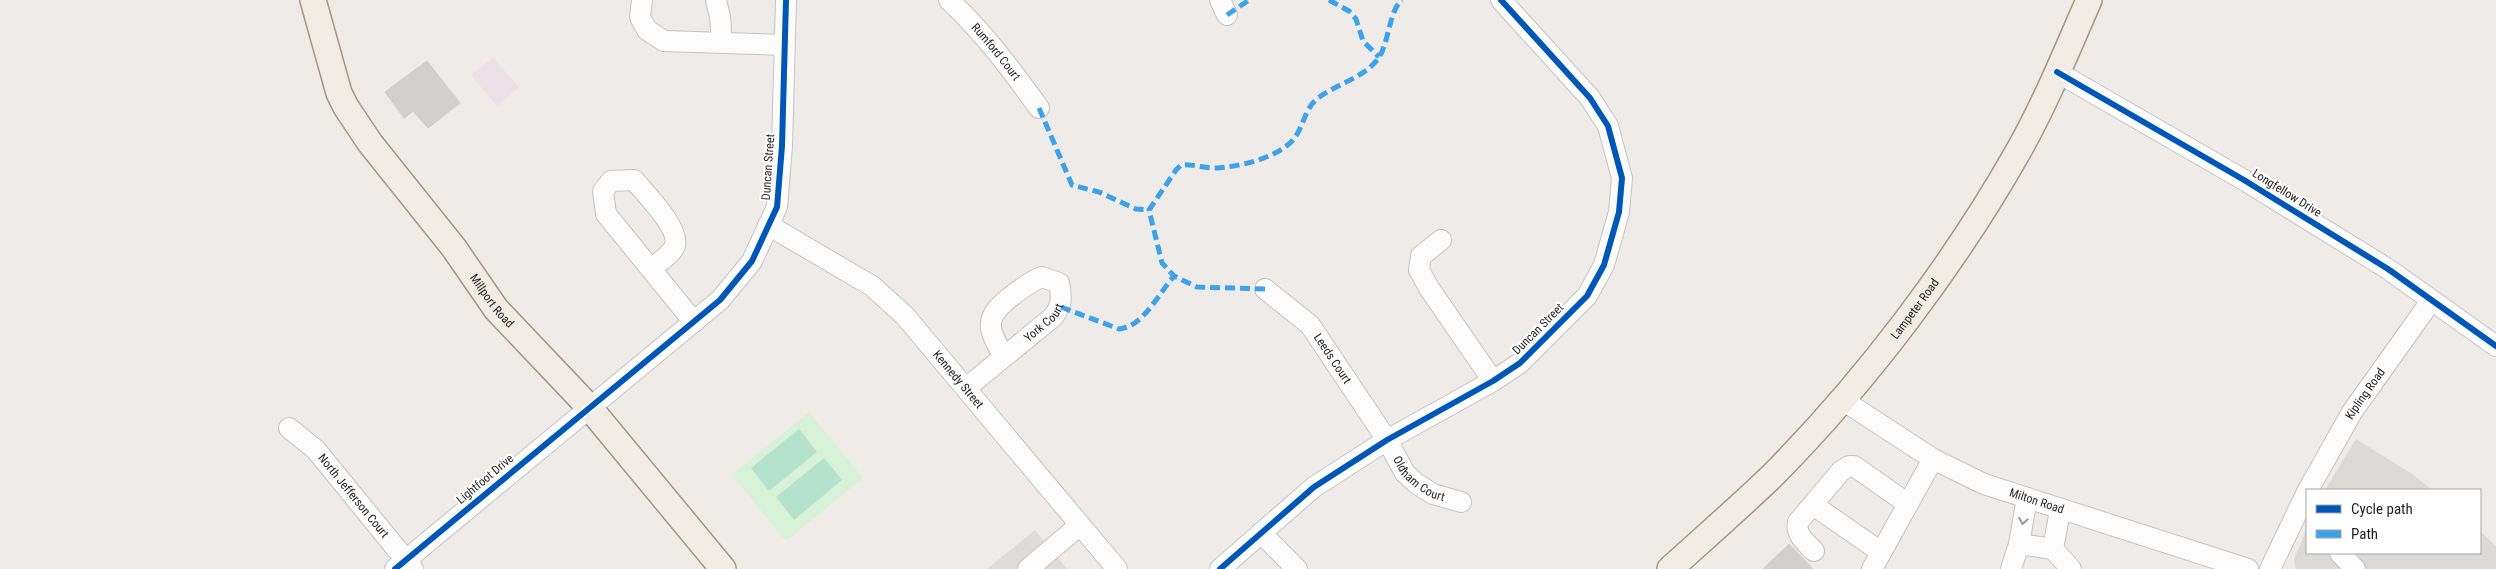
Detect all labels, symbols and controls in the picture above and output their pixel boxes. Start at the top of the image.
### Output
street label: Rumford Court [969,20,1024,83]
street label: Duncan Street [759,133,777,201]
street label: Longfellow Drive [2250,166,2324,220]
street label: Millport Road [467,271,517,330]
street label: Lampeter Road [1888,276,1942,342]
street label: Duncan Street [1510,300,1567,357]
street label: York Court [1021,301,1067,345]
street label: Leeds Court [1311,331,1354,387]
street label: Kennedy Street [930,348,987,412]
street label: Kipling Road [2342,365,2388,422]
street label: North Jefferson Court [315,451,392,541]
street label: Lightfoot Drive [454,451,517,507]
street label: Oldham Court [1390,454,1447,504]
street label: Milton Road [2008,486,2066,516]
legend [2306,489,2481,554]
text: Cycle path [2351,500,2413,518]
one-way arrow [2018,518,2029,526]
text: Path [2351,525,2378,543]

